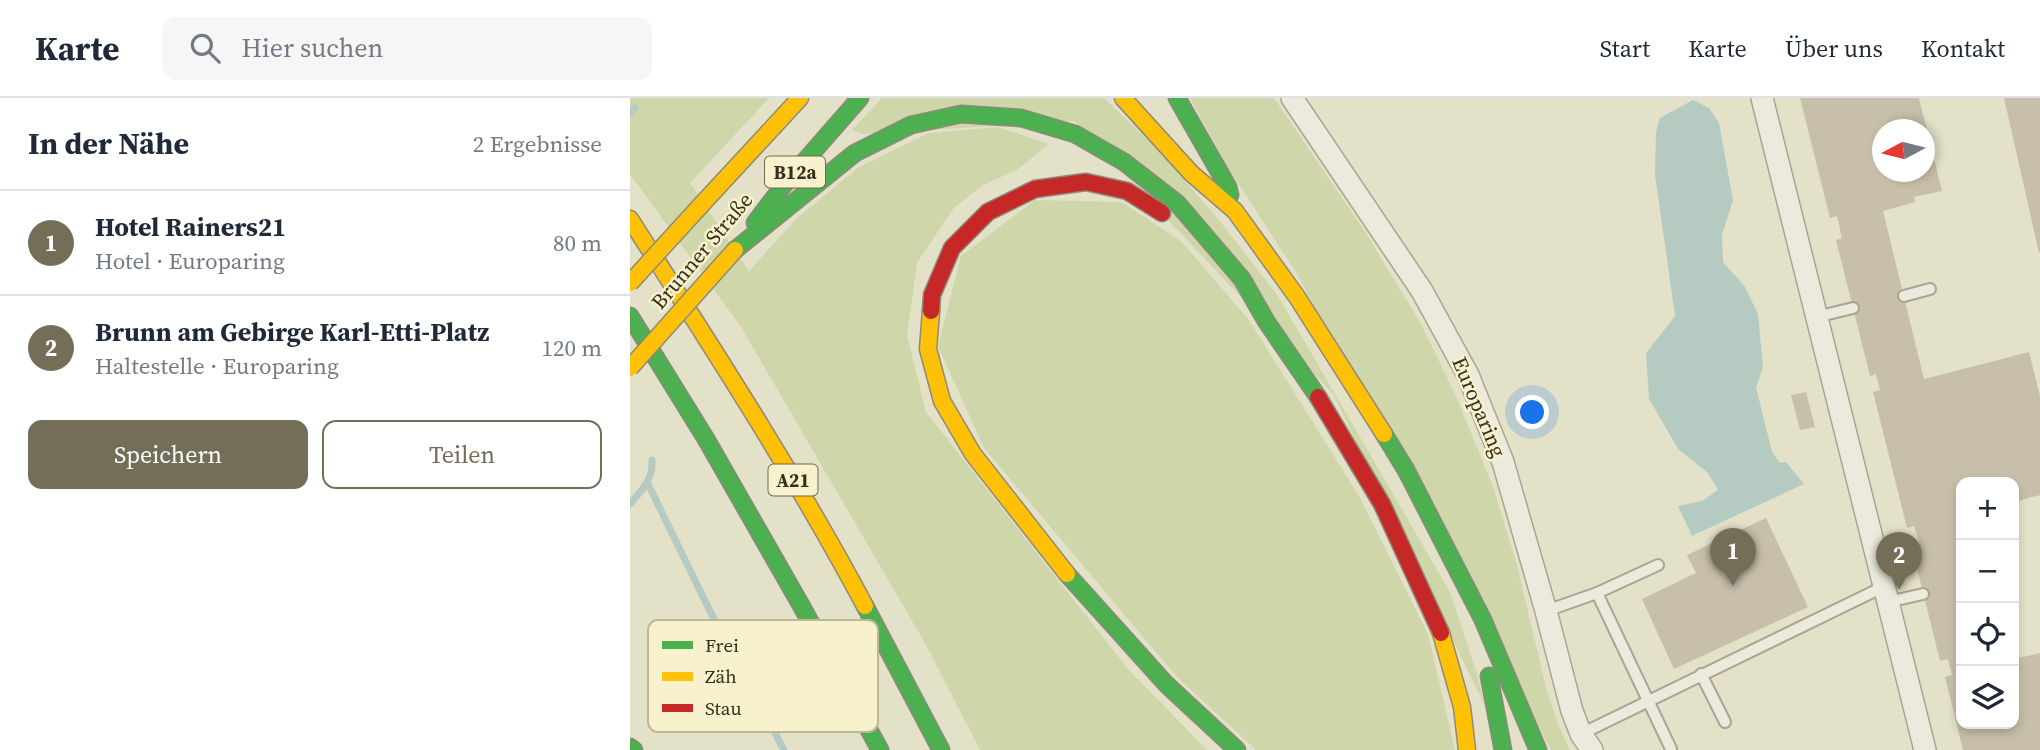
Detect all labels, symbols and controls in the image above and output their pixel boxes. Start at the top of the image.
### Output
search box [162,17,652,80]
text: Karte [35,26,120,71]
icon: search [186,29,224,67]
text: Hier suchen [242,30,383,66]
text: Start [1600,32,1650,65]
text: Karte [1688,32,1747,65]
text: Über uns [1785,32,1883,65]
text: Kontakt [1921,32,2005,65]
north arrow [1872,119,1935,182]
text: In der Nähe [28,123,189,164]
text: 2 Ergebnisse [473,128,602,160]
road number: B12a [765,156,825,188]
street label: Brunner Straße [644,186,759,315]
text: Hotel Rainers21 [95,209,286,245]
text: 1 [45,227,57,259]
text: 80 m [553,227,602,259]
text: Hotel · Europaring [95,245,285,277]
text: Brunn am Gebirge Karl-Etti-Platz [95,314,489,350]
text: 2 [45,332,57,364]
text: 120 m [541,332,602,364]
text: Haltestelle · Europaring [95,350,339,382]
street label: Europaring [1445,352,1514,461]
your location [1515,395,1549,429]
button: Speichern [28,420,308,489]
button: Teilen [322,420,602,489]
road number: A21 [768,464,818,496]
map controls [1956,477,2019,729]
button: + [1956,477,2019,540]
pin: 1 [1710,528,1756,586]
pin: 2 [1876,532,1922,590]
button: − [1956,540,2019,603]
button: locate [1956,603,2019,666]
legend [648,620,878,732]
text: Frei [705,632,739,658]
text: Zäh [705,663,737,689]
button: layers [1956,666,2019,729]
text: Stau [705,695,741,721]

